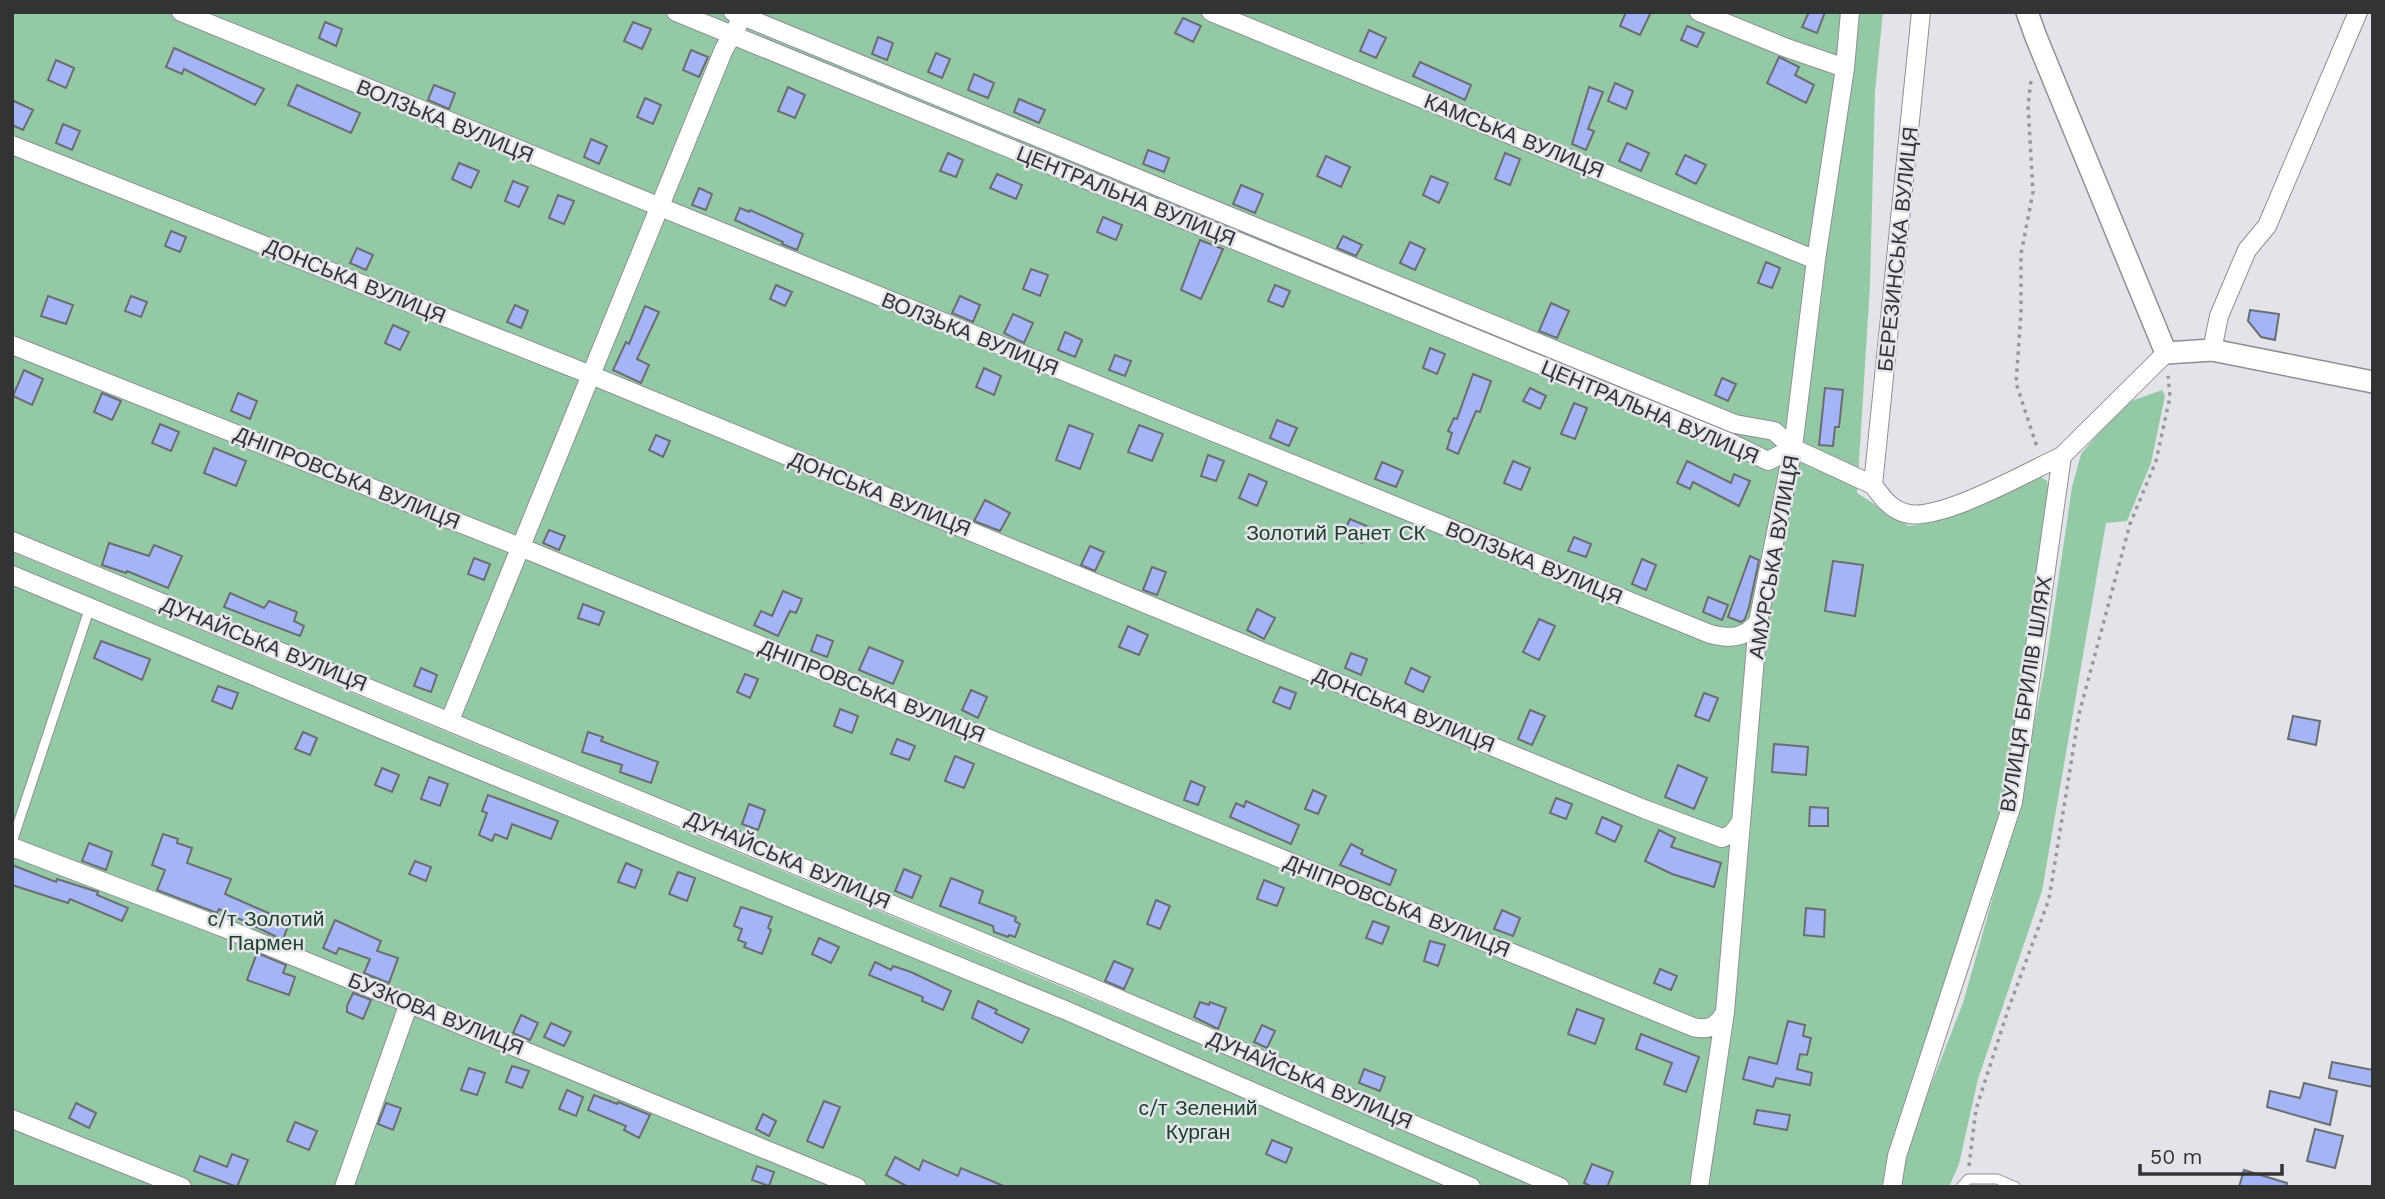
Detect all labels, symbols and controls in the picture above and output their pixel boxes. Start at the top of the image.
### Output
street label: ВОЛЗЬКА ВУЛИЦЯ [353,74,537,167]
street label: КАМСЬКА ВУЛИЦЯ [1421,88,1608,183]
street label: БЕРЕЗИНСЬКА ВУЛИЦЯ [1872,125,1923,373]
street label: ЦЕНТРАЛЬНА ВУЛИЦЯ [1013,140,1239,251]
street label: ДОНСЬКА ВУЛИЦЯ [261,233,450,328]
street label: ВОЛЗЬКА ВУЛИЦЯ [878,287,1062,380]
street label: ЦЕНТРАЛЬНА ВУЛИЦЯ [1538,354,1763,469]
street label: ДНІПРОВСЬКА ВУЛИЦЯ [231,421,464,534]
street label: ДОНСЬКА ВУЛИЦЯ [786,446,975,541]
street label: АМУРСЬКА ВУЛИЦЯ [1743,453,1804,661]
street label: ВОЛЗЬКА ВУЛИЦЯ [1442,516,1626,609]
park label: Золотий Ранет СК [1246,520,1427,545]
street label: ВУЛИЦЯ БРИЛІВ ШЛЯХ [1995,574,2057,814]
street label: ДУНАЙСЬКА ВУЛИЦЯ [158,591,371,696]
street label: ДНІПРОВСЬКА ВУЛИЦЯ [756,634,989,747]
street label: ДОНСЬКА ВУЛИЦЯ [1310,662,1499,757]
street label: ДУНАЙСЬКА ВУЛИЦЯ [682,805,894,914]
street label: ДНІПРОВСЬКА ВУЛИЦЯ [1281,849,1514,962]
park label: с/т Золотий Пармен [207,906,325,955]
street label: БУЗКОВА ВУЛИЦЯ [345,967,528,1060]
street label: ДУНАЙСЬКА ВУЛИЦЯ [1204,1025,1416,1134]
park label: с/т Зелений Курган [1138,1095,1258,1144]
scale bar [2140,1132,2282,1176]
text: 50 m [2150,1144,2202,1169]

